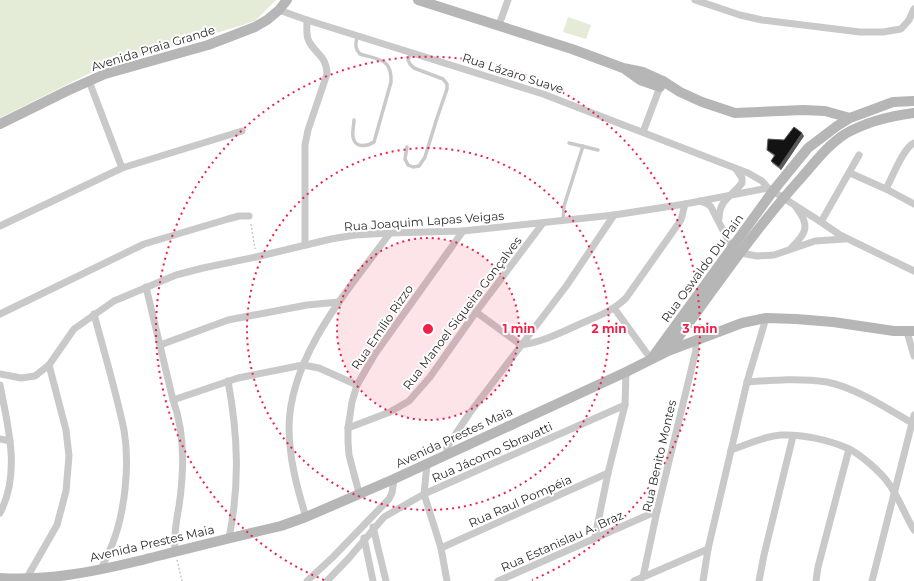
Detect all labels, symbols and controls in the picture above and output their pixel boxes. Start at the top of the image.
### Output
street label: Avenida Praia Grande [89,22,217,74]
street label: Rua Lázaro Suave [460,50,566,96]
street label: Rua Joaquim Lapas Veigas [343,208,505,234]
street label: Rua Oswaldo Du Pain [658,211,746,325]
street label: Rua Manoel Siqueira Gonçalves [399,233,525,393]
street label: Rua Emílio Rizzo [348,281,416,373]
text: 1 min [503,321,535,336]
text: 2 min [592,321,626,336]
text: 3 min [682,321,718,336]
centre of rings [421,322,435,336]
street label: Rua Benito Montes [639,398,679,514]
street label: Avenida Prestes Maia [393,403,515,471]
street label: Rua Jácomo Sbravatti [429,419,555,485]
street label: Rua Raul Pompéia [466,471,574,531]
street label: Rua Estanislau A. Braz [498,507,626,575]
street label: Avenida Prestes Maia [88,521,216,565]

